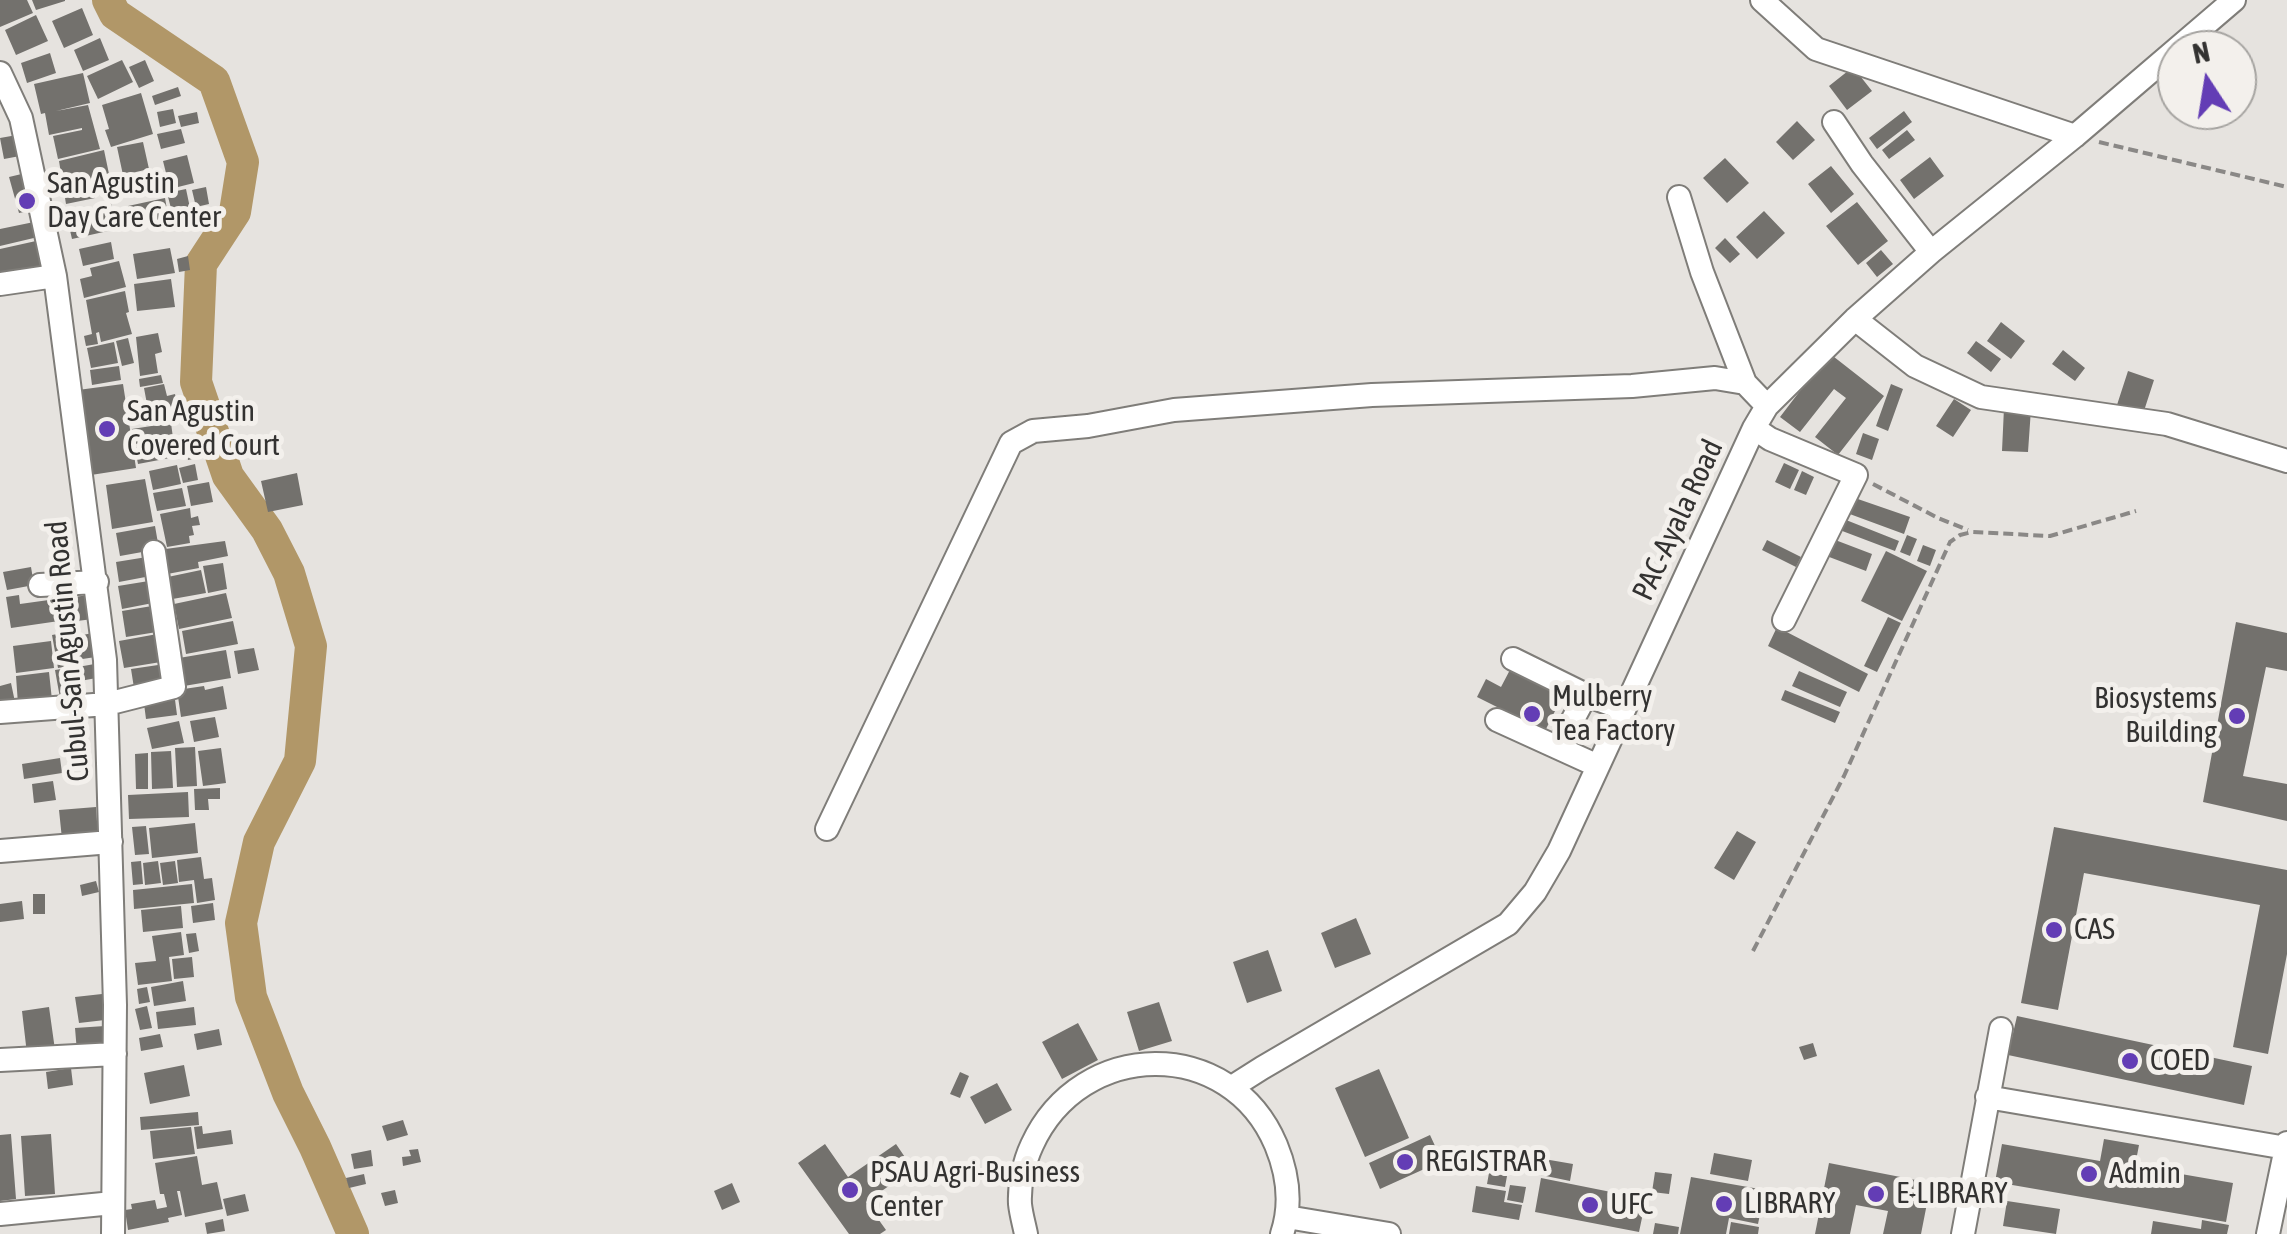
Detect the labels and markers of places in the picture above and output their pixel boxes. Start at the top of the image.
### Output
place label: San Agustin Day Care Center [47,166,221,236]
marker: San Agustin Day Care Center [16,190,38,212]
place label: San Agustin Covered Court [127,394,280,464]
marker: San Agustin Covered Court [96,418,118,440]
place label: Mulberry Tea Factory [1552,679,1675,750]
place label: Biosystems Building [2094,681,2217,752]
marker: Mulberry Tea Factory [1521,703,1543,725]
marker: Biosystems Building [2226,705,2248,727]
place label: CAS [2074,912,2115,948]
marker: CAS [2043,919,2065,941]
place label: COED [2150,1043,2210,1079]
marker: COED [2119,1050,2141,1072]
place label: REGISTRAR [1425,1144,1547,1180]
marker: REGISTRAR [1394,1151,1416,1173]
place label: PSAU Agri-Business Center [870,1155,1080,1226]
place label: Admin [2109,1156,2181,1192]
marker: Admin [2078,1163,2100,1185]
place label: E-LIBRARY [1896,1176,2008,1212]
marker: PSAU Agri-Business Center [839,1179,861,1201]
marker: E-LIBRARY [1865,1183,1887,1205]
place label: LIBRARY [1744,1186,1835,1222]
place label: UFC [1610,1187,1653,1223]
marker: LIBRARY [1713,1193,1735,1215]
marker: UFC [1579,1194,1601,1216]

